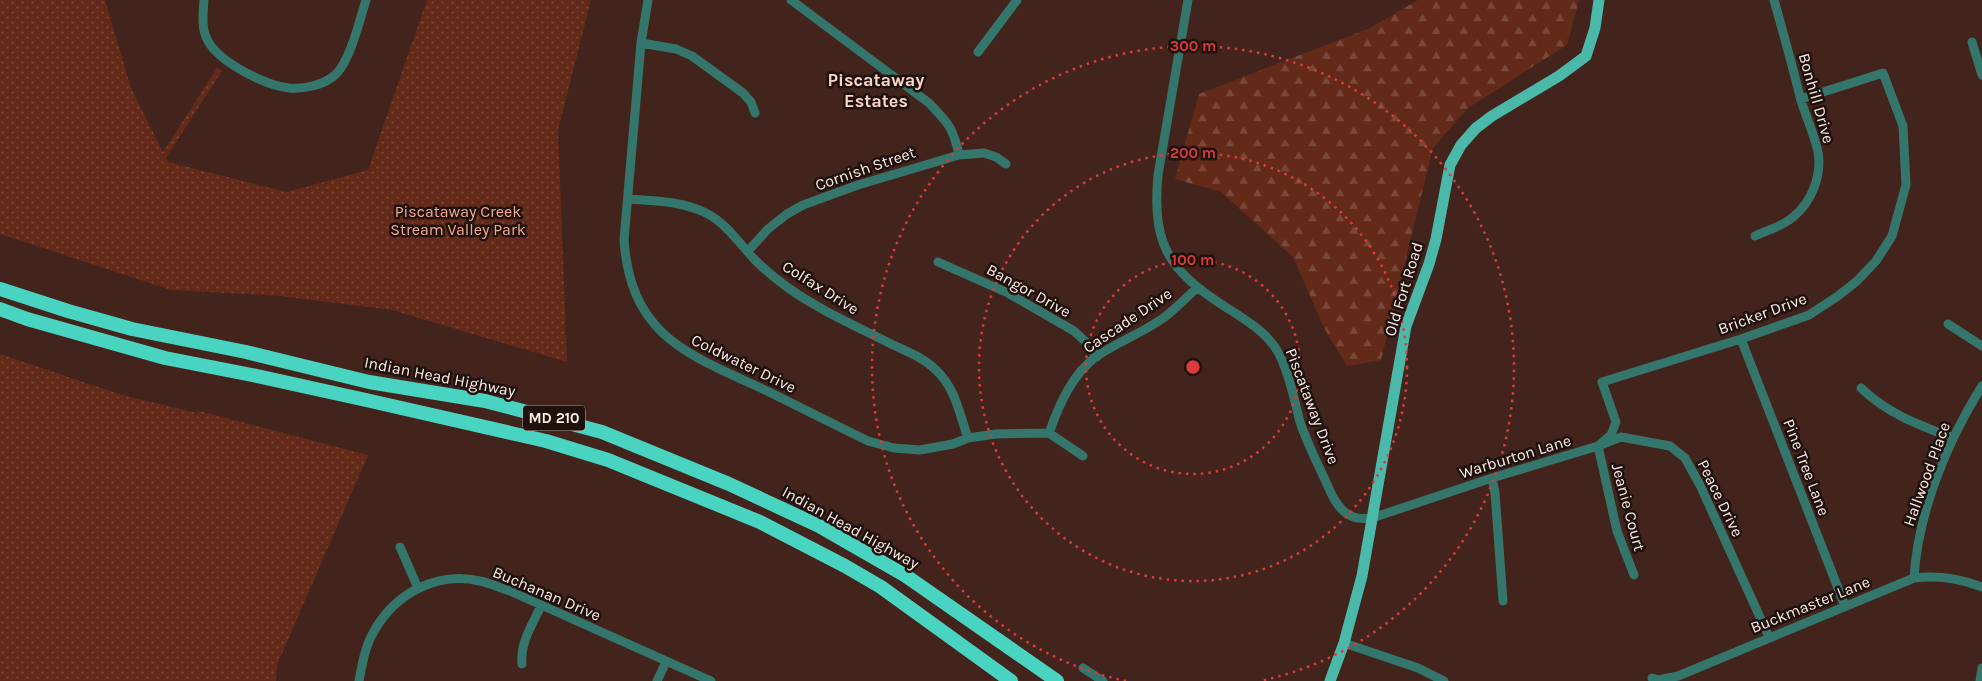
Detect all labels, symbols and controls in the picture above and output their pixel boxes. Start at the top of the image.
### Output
text: 300 m [1170,37,1216,55]
street label: Bonhill Drive [1795,51,1838,145]
district label: Piscataway Estates [828,69,924,112]
street label: Cornish Street [813,142,918,194]
text: 200 m [1170,144,1216,162]
park label: Piscataway Creek Stream Valley Park [390,202,526,239]
street label: Old Fort Road [1380,240,1427,338]
text: 100 m [1172,251,1214,269]
street label: Colfax Drive [779,256,863,318]
street label: Bangor Drive [983,260,1074,321]
street label: Cascade Drive [1079,284,1175,357]
street label: Bricker Drive [1715,289,1809,338]
street label: Coldwater Drive [688,330,799,397]
street label: Piscataway Drive [1282,345,1343,467]
street label: Indian Head Highway [363,353,518,401]
centre of rings [1184,358,1202,376]
road number: MD 210 [523,406,585,430]
street label: Pine Tree Lane [1779,416,1834,518]
street label: Hallwood Place [1899,419,1954,529]
street label: Warburton Lane [1457,430,1573,482]
street label: Peace Drive [1694,457,1747,540]
street label: Jeanie Court [1608,461,1649,553]
street label: Indian Head Highway [779,482,923,573]
street label: Buchanan Drive [490,562,604,625]
street label: Buckmaster Lane [1748,572,1873,637]

